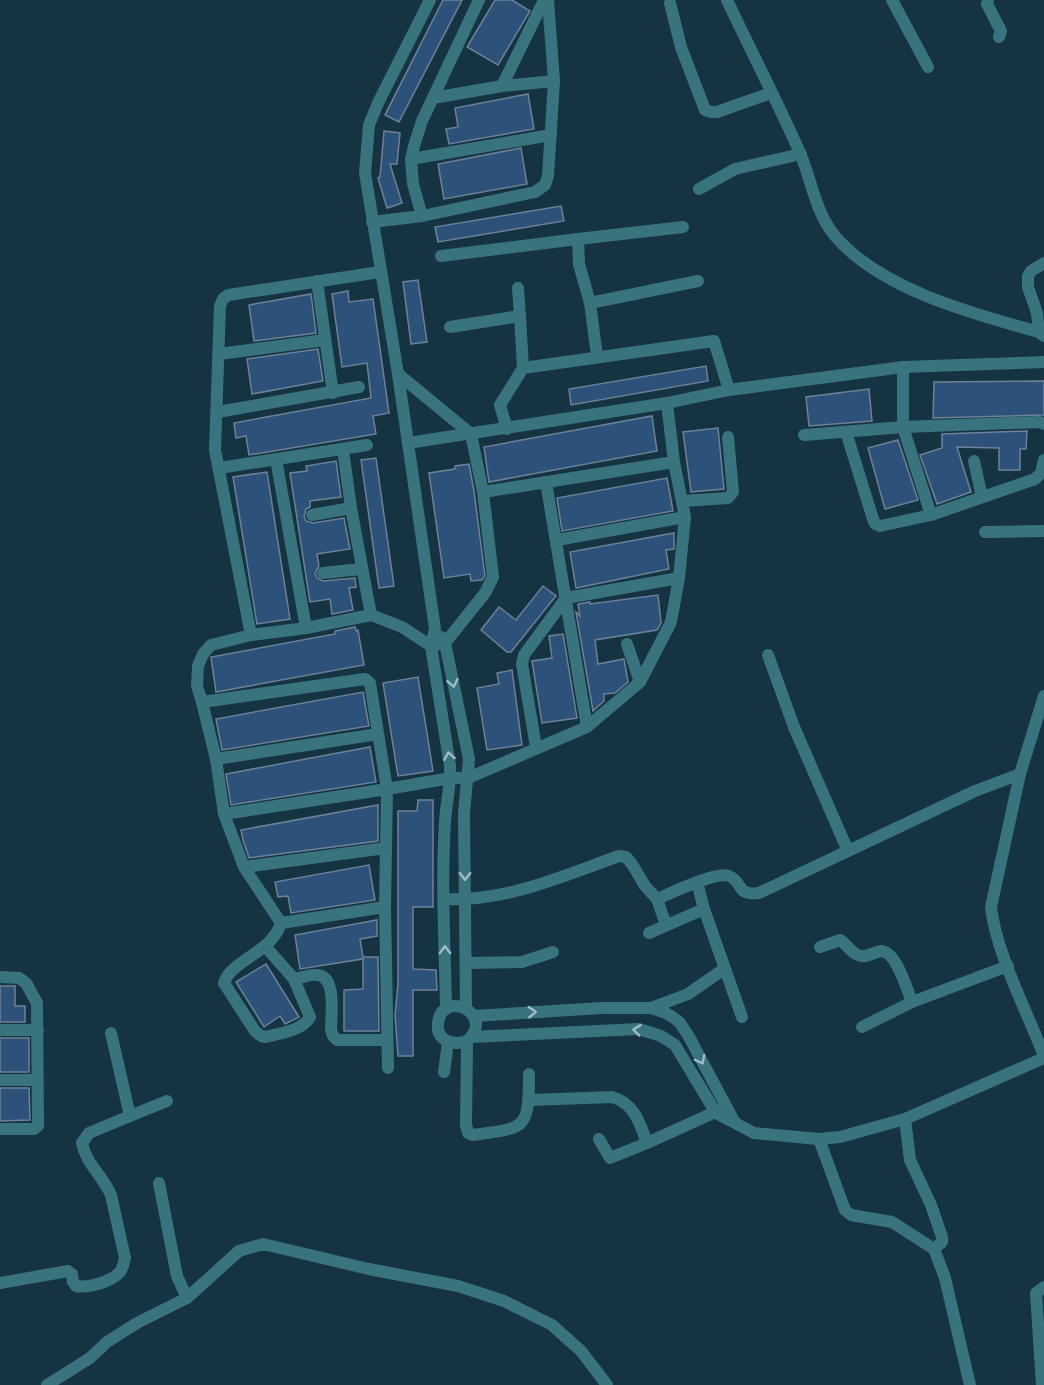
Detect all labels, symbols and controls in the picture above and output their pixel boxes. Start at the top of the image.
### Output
one-way arrow [446,678,459,688]
one-way arrow [443,751,455,760]
one-way arrow [458,872,471,881]
one-way arrow [438,946,451,955]
one-way arrow [528,1006,537,1019]
one-way arrow [632,1024,641,1037]
one-way arrow [694,1054,705,1065]

